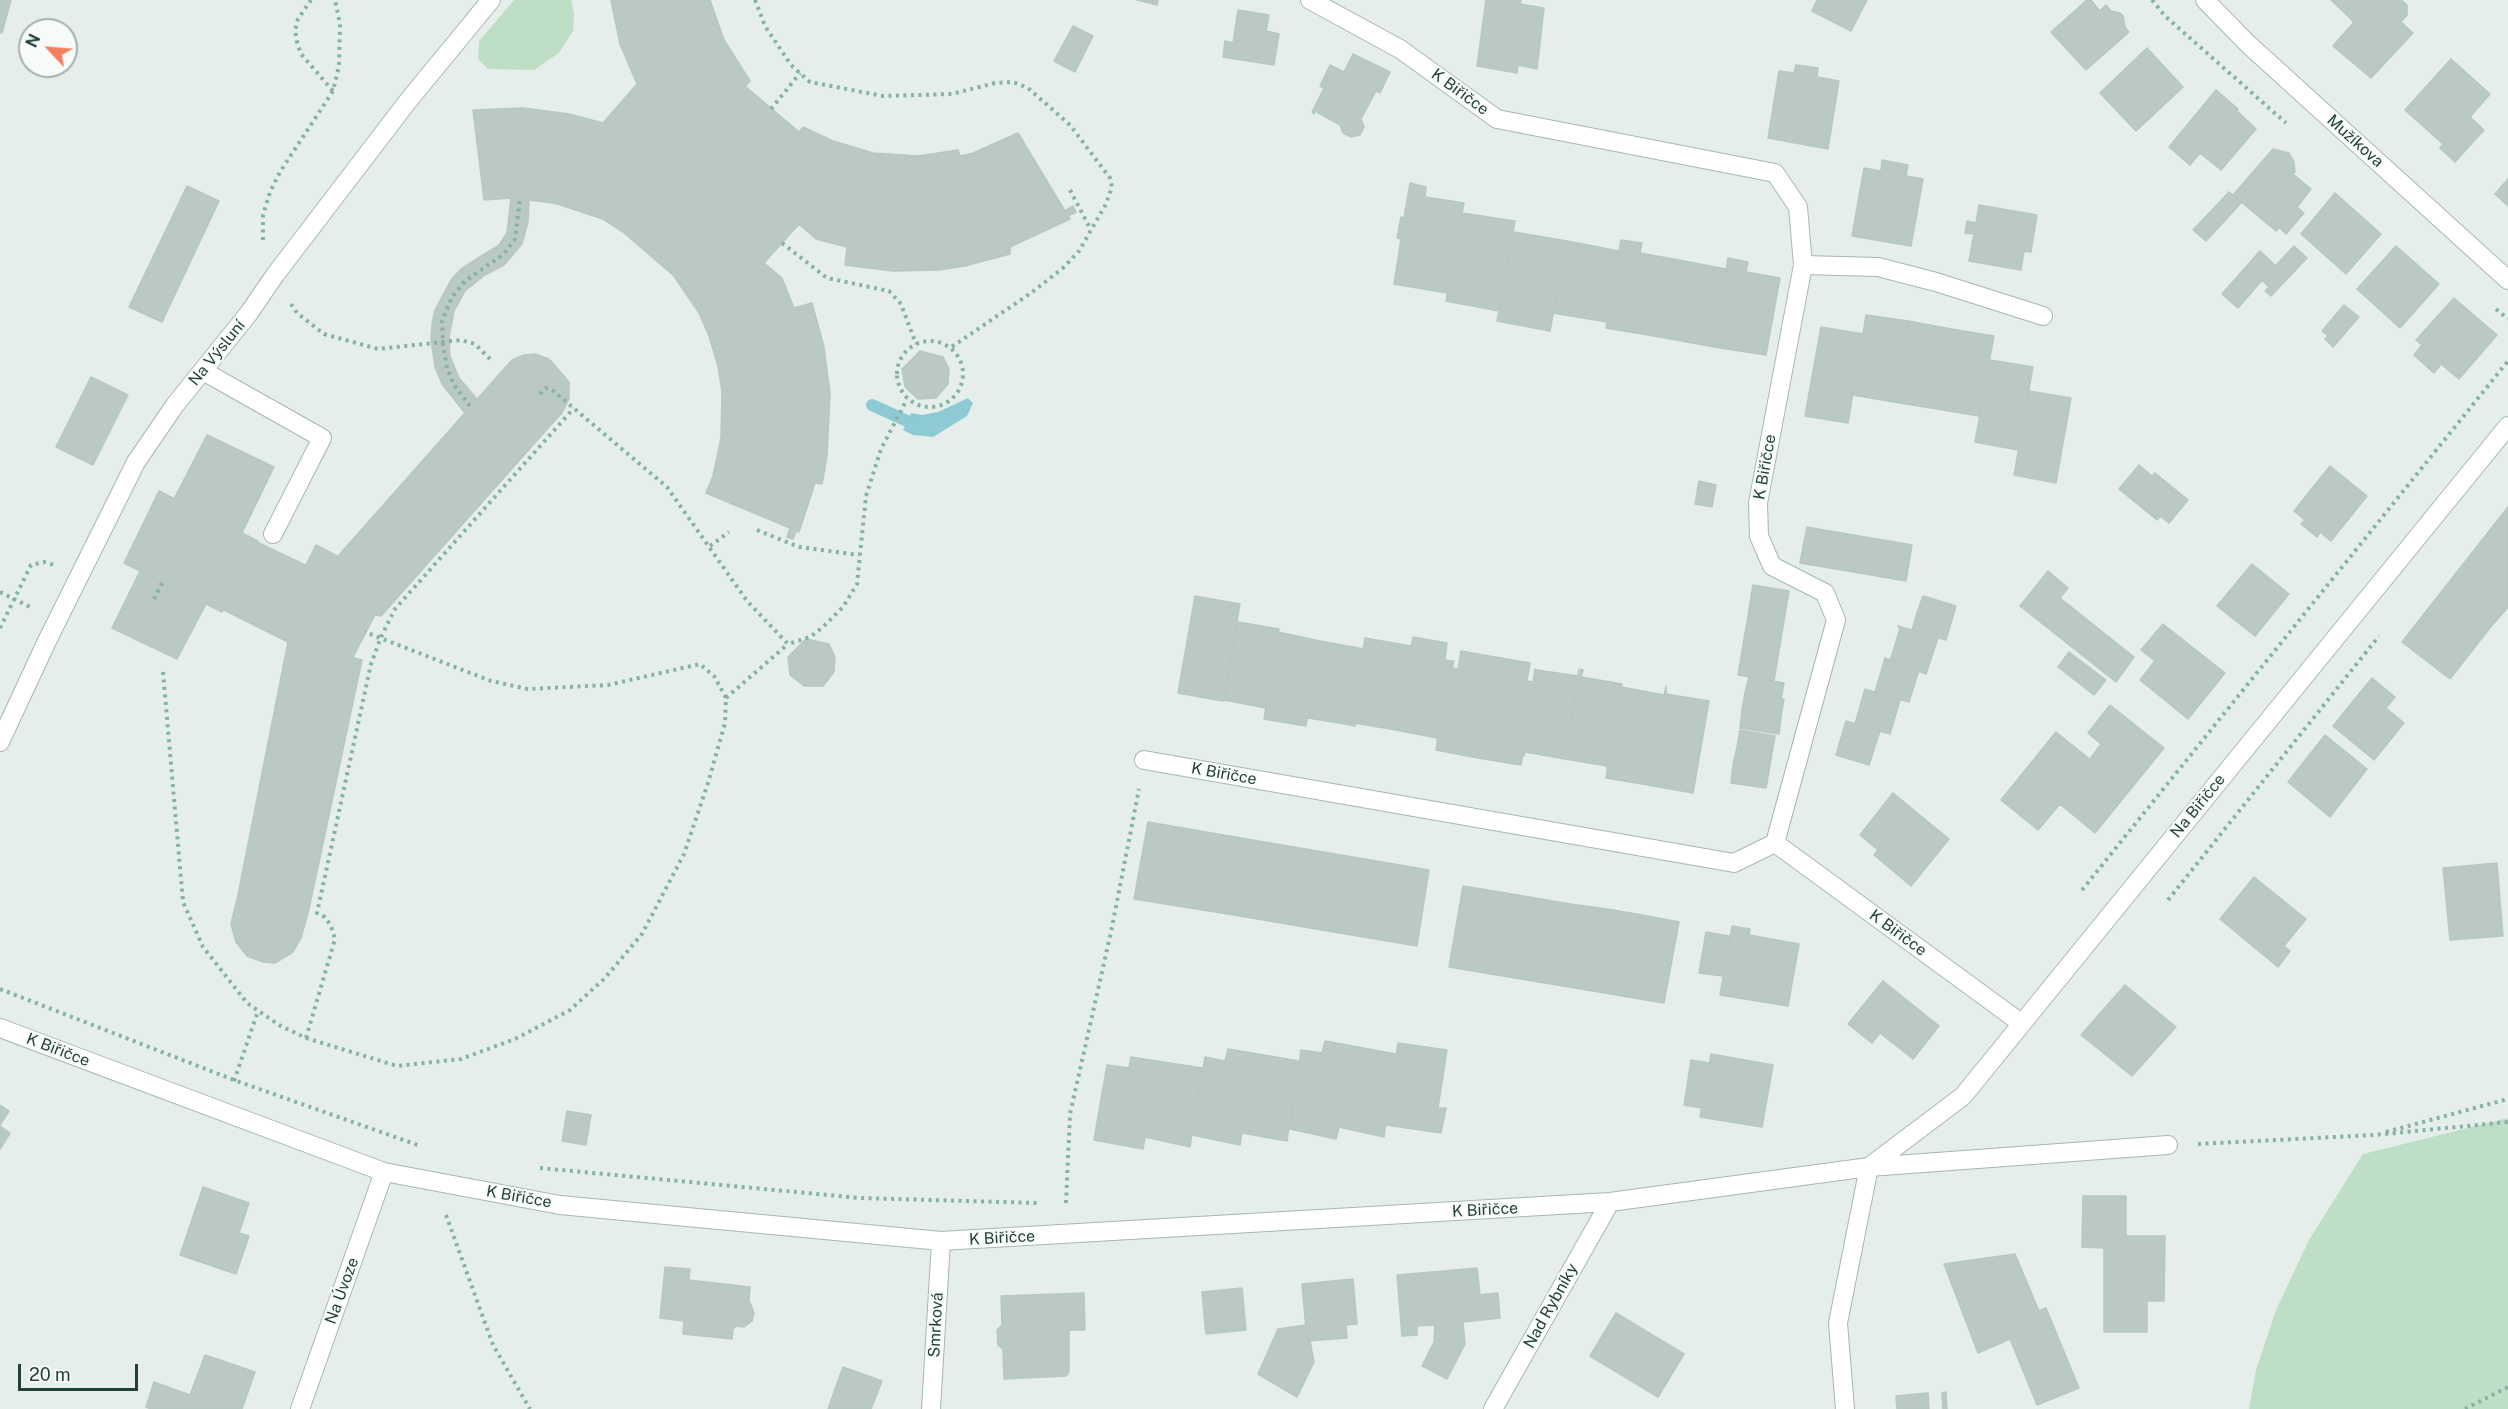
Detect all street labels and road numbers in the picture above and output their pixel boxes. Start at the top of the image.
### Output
street label: K Biřičce [1428,65,1492,119]
street label: Mužíkova [2323,111,2387,171]
street label: Na Výsluní [185,316,249,390]
street label: K Biřičce [1750,433,1780,501]
street label: K Biřičce [1190,759,1258,789]
street label: Na Biřičce [2167,770,2229,842]
street label: K Biřičce [1866,906,1930,960]
street label: K Biřičce [24,1029,92,1071]
street label: K Biřičce [485,1182,553,1212]
street label: K Biřičce [1451,1199,1519,1221]
street label: K Biřičce [968,1227,1036,1249]
street label: Na Úvoze [321,1255,363,1327]
street label: Nad Rybníky [1520,1260,1582,1352]
street label: Smrková [925,1292,947,1358]

